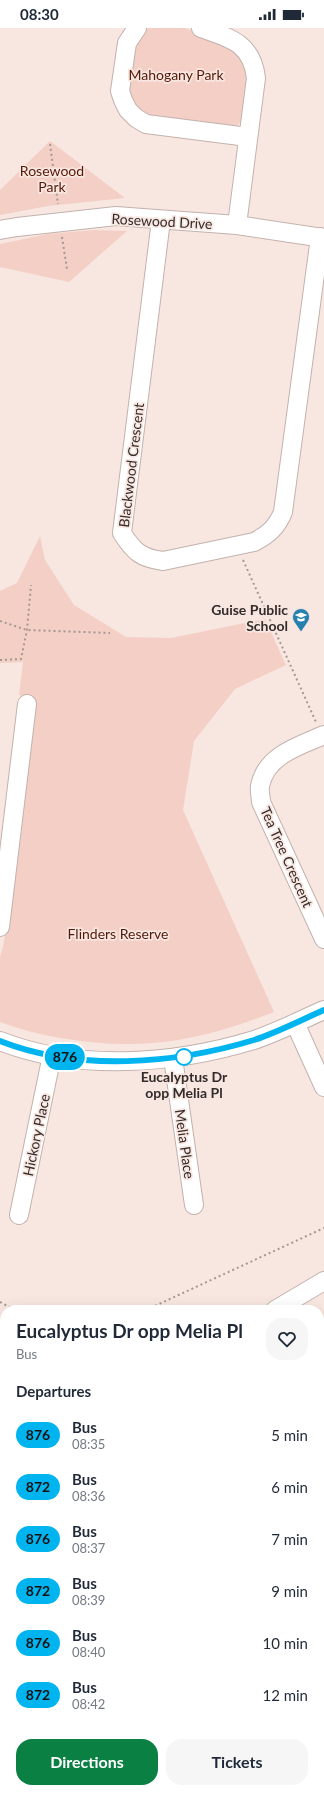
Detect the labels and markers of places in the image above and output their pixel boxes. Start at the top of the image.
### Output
place label: Guise Public School [211,601,288,634]
school or university icon: Guise Public School [291,607,311,632]
marker: Eucalyptus Dr opp Melia Pl [175,1048,193,1066]
place label: Eucalyptus Dr opp Melia Pl [141,1068,228,1101]

